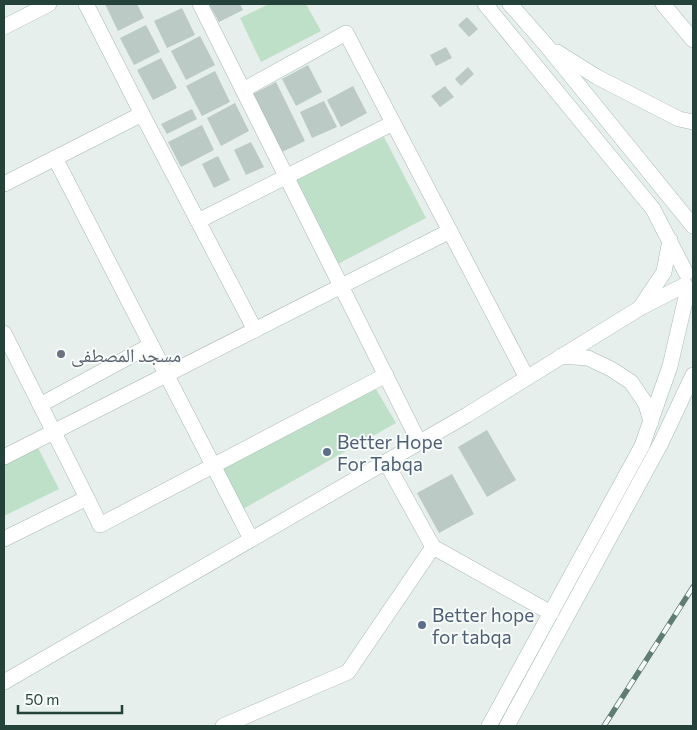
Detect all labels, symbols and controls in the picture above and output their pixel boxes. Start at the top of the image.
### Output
place label: مسجد المصطفى [71,343,181,367]
marker: مسجد المصطفى [55,348,67,360]
place label: Better Hope For Tabqa [337,430,443,475]
marker: Better Hope For Tabqa [321,446,333,458]
place label: Better hope for tabqa [432,603,534,648]
marker: Better hope for tabqa [416,619,428,631]
scale bar [18,682,121,714]
text: 50 m [25,690,59,708]

